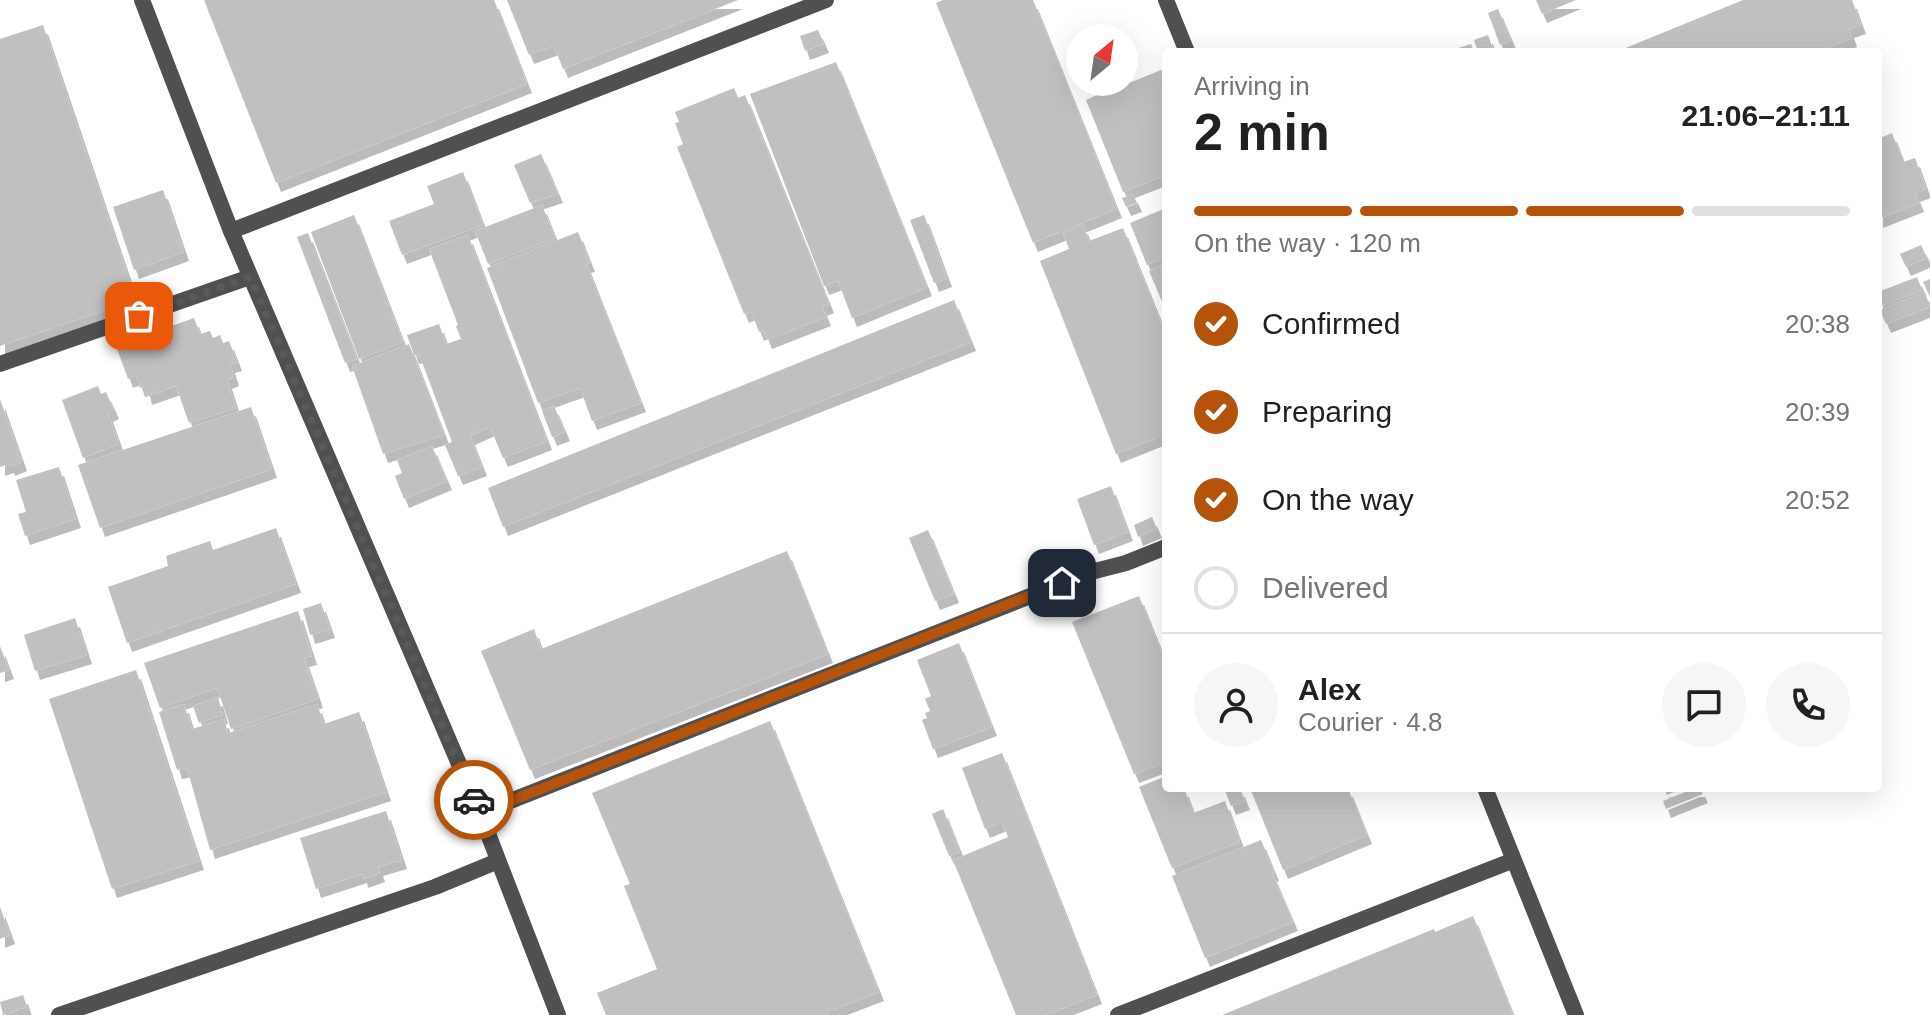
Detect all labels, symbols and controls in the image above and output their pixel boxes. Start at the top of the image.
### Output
north arrow [1066,24,1138,96]
map controls [1066,24,1138,96]
text: Arriving in [1194,71,1310,101]
text: 21:06–21:11 [1682,99,1850,132]
text: 2 min [1194,103,1330,161]
text: On the way · 120 m [1194,228,1421,258]
pin [105,282,173,350]
icon: bag [117,294,161,338]
icon: check [1194,302,1238,346]
text: Confirmed [1262,307,1400,340]
text: 20:38 [1785,309,1850,339]
icon: check [1194,390,1238,434]
text: Preparing [1262,395,1392,428]
text: 20:39 [1785,397,1850,427]
icon: check [1194,478,1238,522]
text: On the way [1262,483,1414,516]
text: 20:52 [1785,485,1850,515]
pin [1028,549,1096,617]
icon: home [1040,561,1084,605]
text: Delivered [1262,571,1389,604]
button: person [1194,663,1278,747]
button: chat [1662,663,1746,747]
button: phone [1766,663,1850,747]
text: Alex [1298,673,1361,706]
text: Courier · 4.8 [1298,707,1443,737]
courier [434,760,514,840]
icon: car [452,778,496,822]

